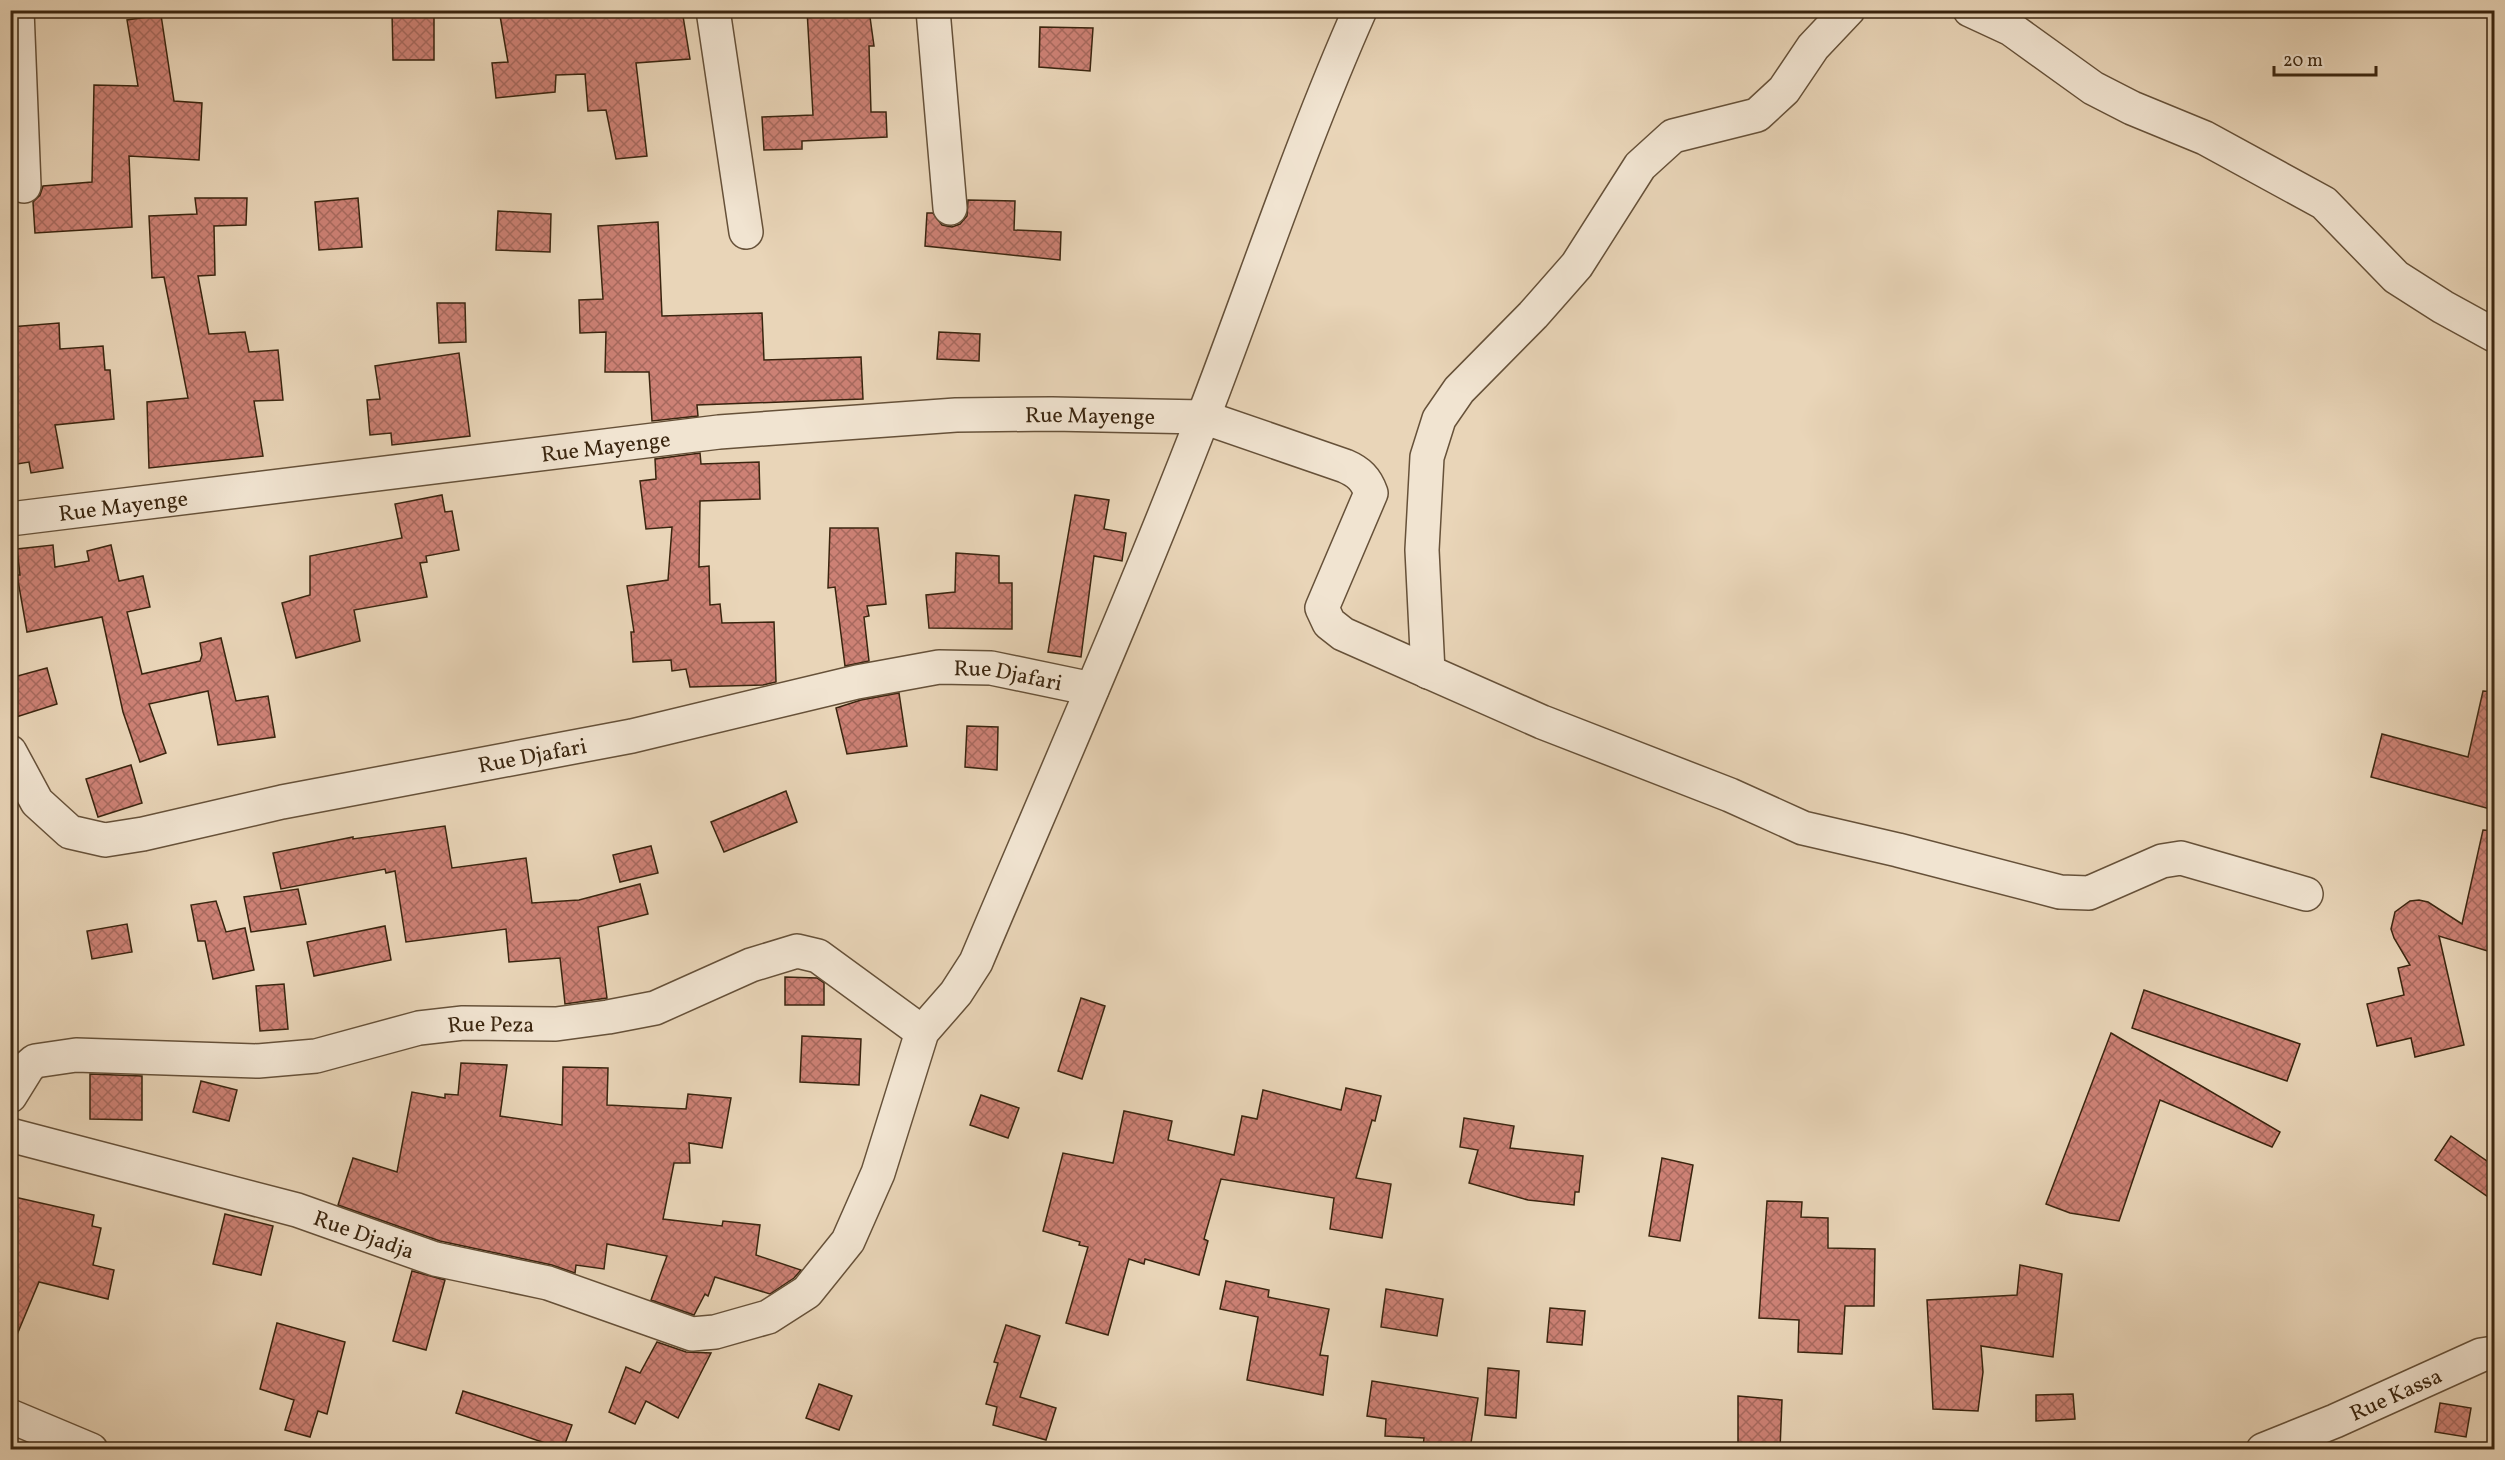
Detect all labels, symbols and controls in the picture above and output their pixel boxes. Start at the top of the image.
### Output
scale bar [2274,39,2376,77]
text: 20 m [2283,49,2323,74]
street label: Rue Mayenge [1025,401,1155,434]
street label: Rue Mayenge [539,425,672,472]
street label: Rue Mayenge [57,484,190,531]
street label: Rue Djafari [953,654,1065,700]
street label: Rue Djafari [476,732,590,783]
street label: Rue Peza [446,1010,535,1043]
street label: Rue Djadja [309,1204,418,1268]
street label: Rue Kassa [2345,1362,2448,1430]

